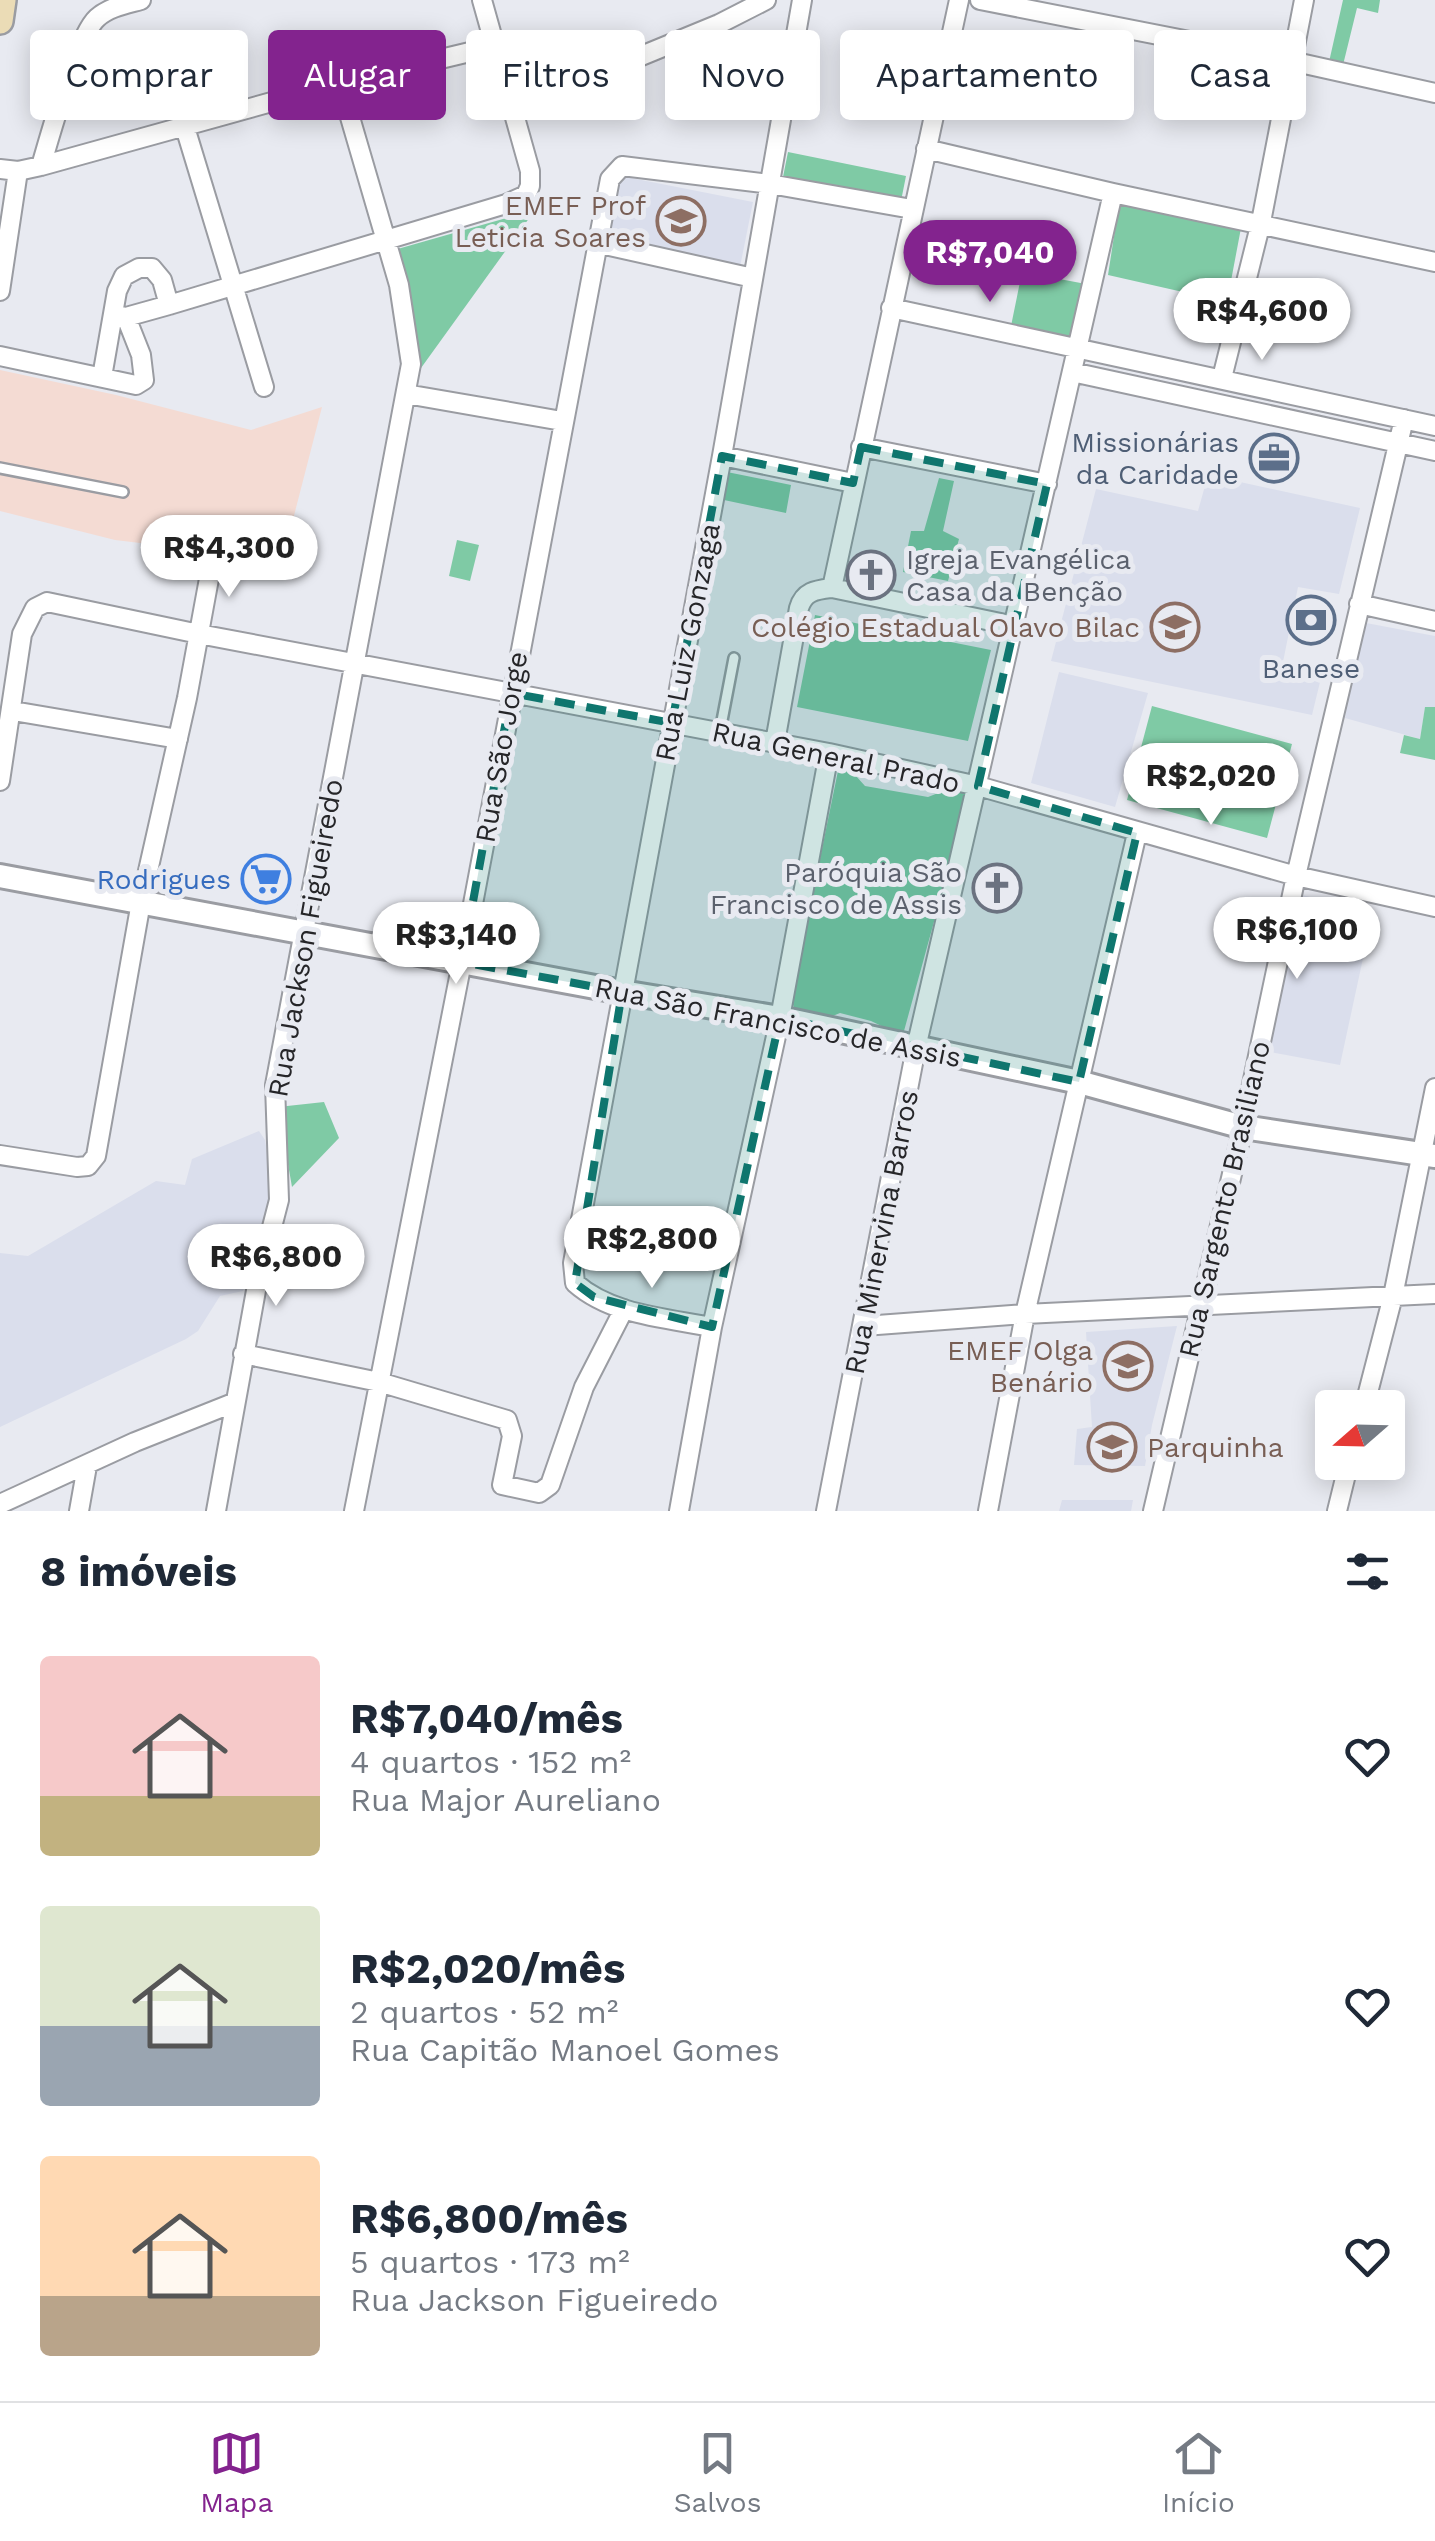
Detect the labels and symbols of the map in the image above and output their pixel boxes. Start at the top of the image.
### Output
place label: EMEF Prof Leticia Soares [454,189,646,254]
school or university icon: EMEF Prof Leticia Soares [655,195,707,247]
pin: R$7,040 [898,220,1082,305]
pin: R$4,600 [1170,278,1354,363]
place label: Missionárias da Caridade [1071,426,1239,491]
office icon: Missionárias da Caridade [1248,432,1300,484]
pin: R$4,300 [137,515,321,600]
street label: Rua Luiz Gonzaga [648,520,727,764]
place label: Igreja Evangélica Casa da Benção [906,543,1131,608]
church icon: Igreja Evangélica Casa da Benção [845,549,897,601]
bank icon: Banese [1285,594,1337,646]
school or university icon: Colégio Estadual Olavo Bilac [1149,601,1201,653]
place label: Colégio Estadual Olavo Bilac [751,611,1140,644]
street label: Rua São Jorge [468,649,535,845]
place label: Banese [1262,652,1360,685]
street label: Rua General Prado [709,715,963,800]
pin: R$2,020 [1119,743,1303,828]
street label: Rua Jackson Figueiredo [261,776,350,1100]
supermarket icon: Rodrigues [240,853,292,905]
place label: Paróquia São Francisco de Assis [710,856,962,921]
church icon: Paróquia São Francisco de Assis [971,862,1023,914]
place label: Rodrigues [97,863,231,896]
pin: R$6,100 [1205,897,1389,982]
pin: R$3,140 [364,902,548,987]
street label: Rua São Francisco de Assis [592,971,964,1074]
street label: Rua Sargento Brasiliano [1172,1037,1277,1361]
street label: Rua Minervina Barros [838,1087,925,1377]
pin: R$2,800 [560,1206,744,1291]
pin: R$6,800 [184,1224,368,1309]
place label: EMEF Olga Benário [947,1334,1093,1399]
school or university icon: EMEF Olga Benário [1102,1340,1154,1392]
north arrow [1315,1390,1405,1480]
school or university icon: Parquinha [1086,1421,1138,1473]
place label: Parquinha [1147,1431,1284,1464]

